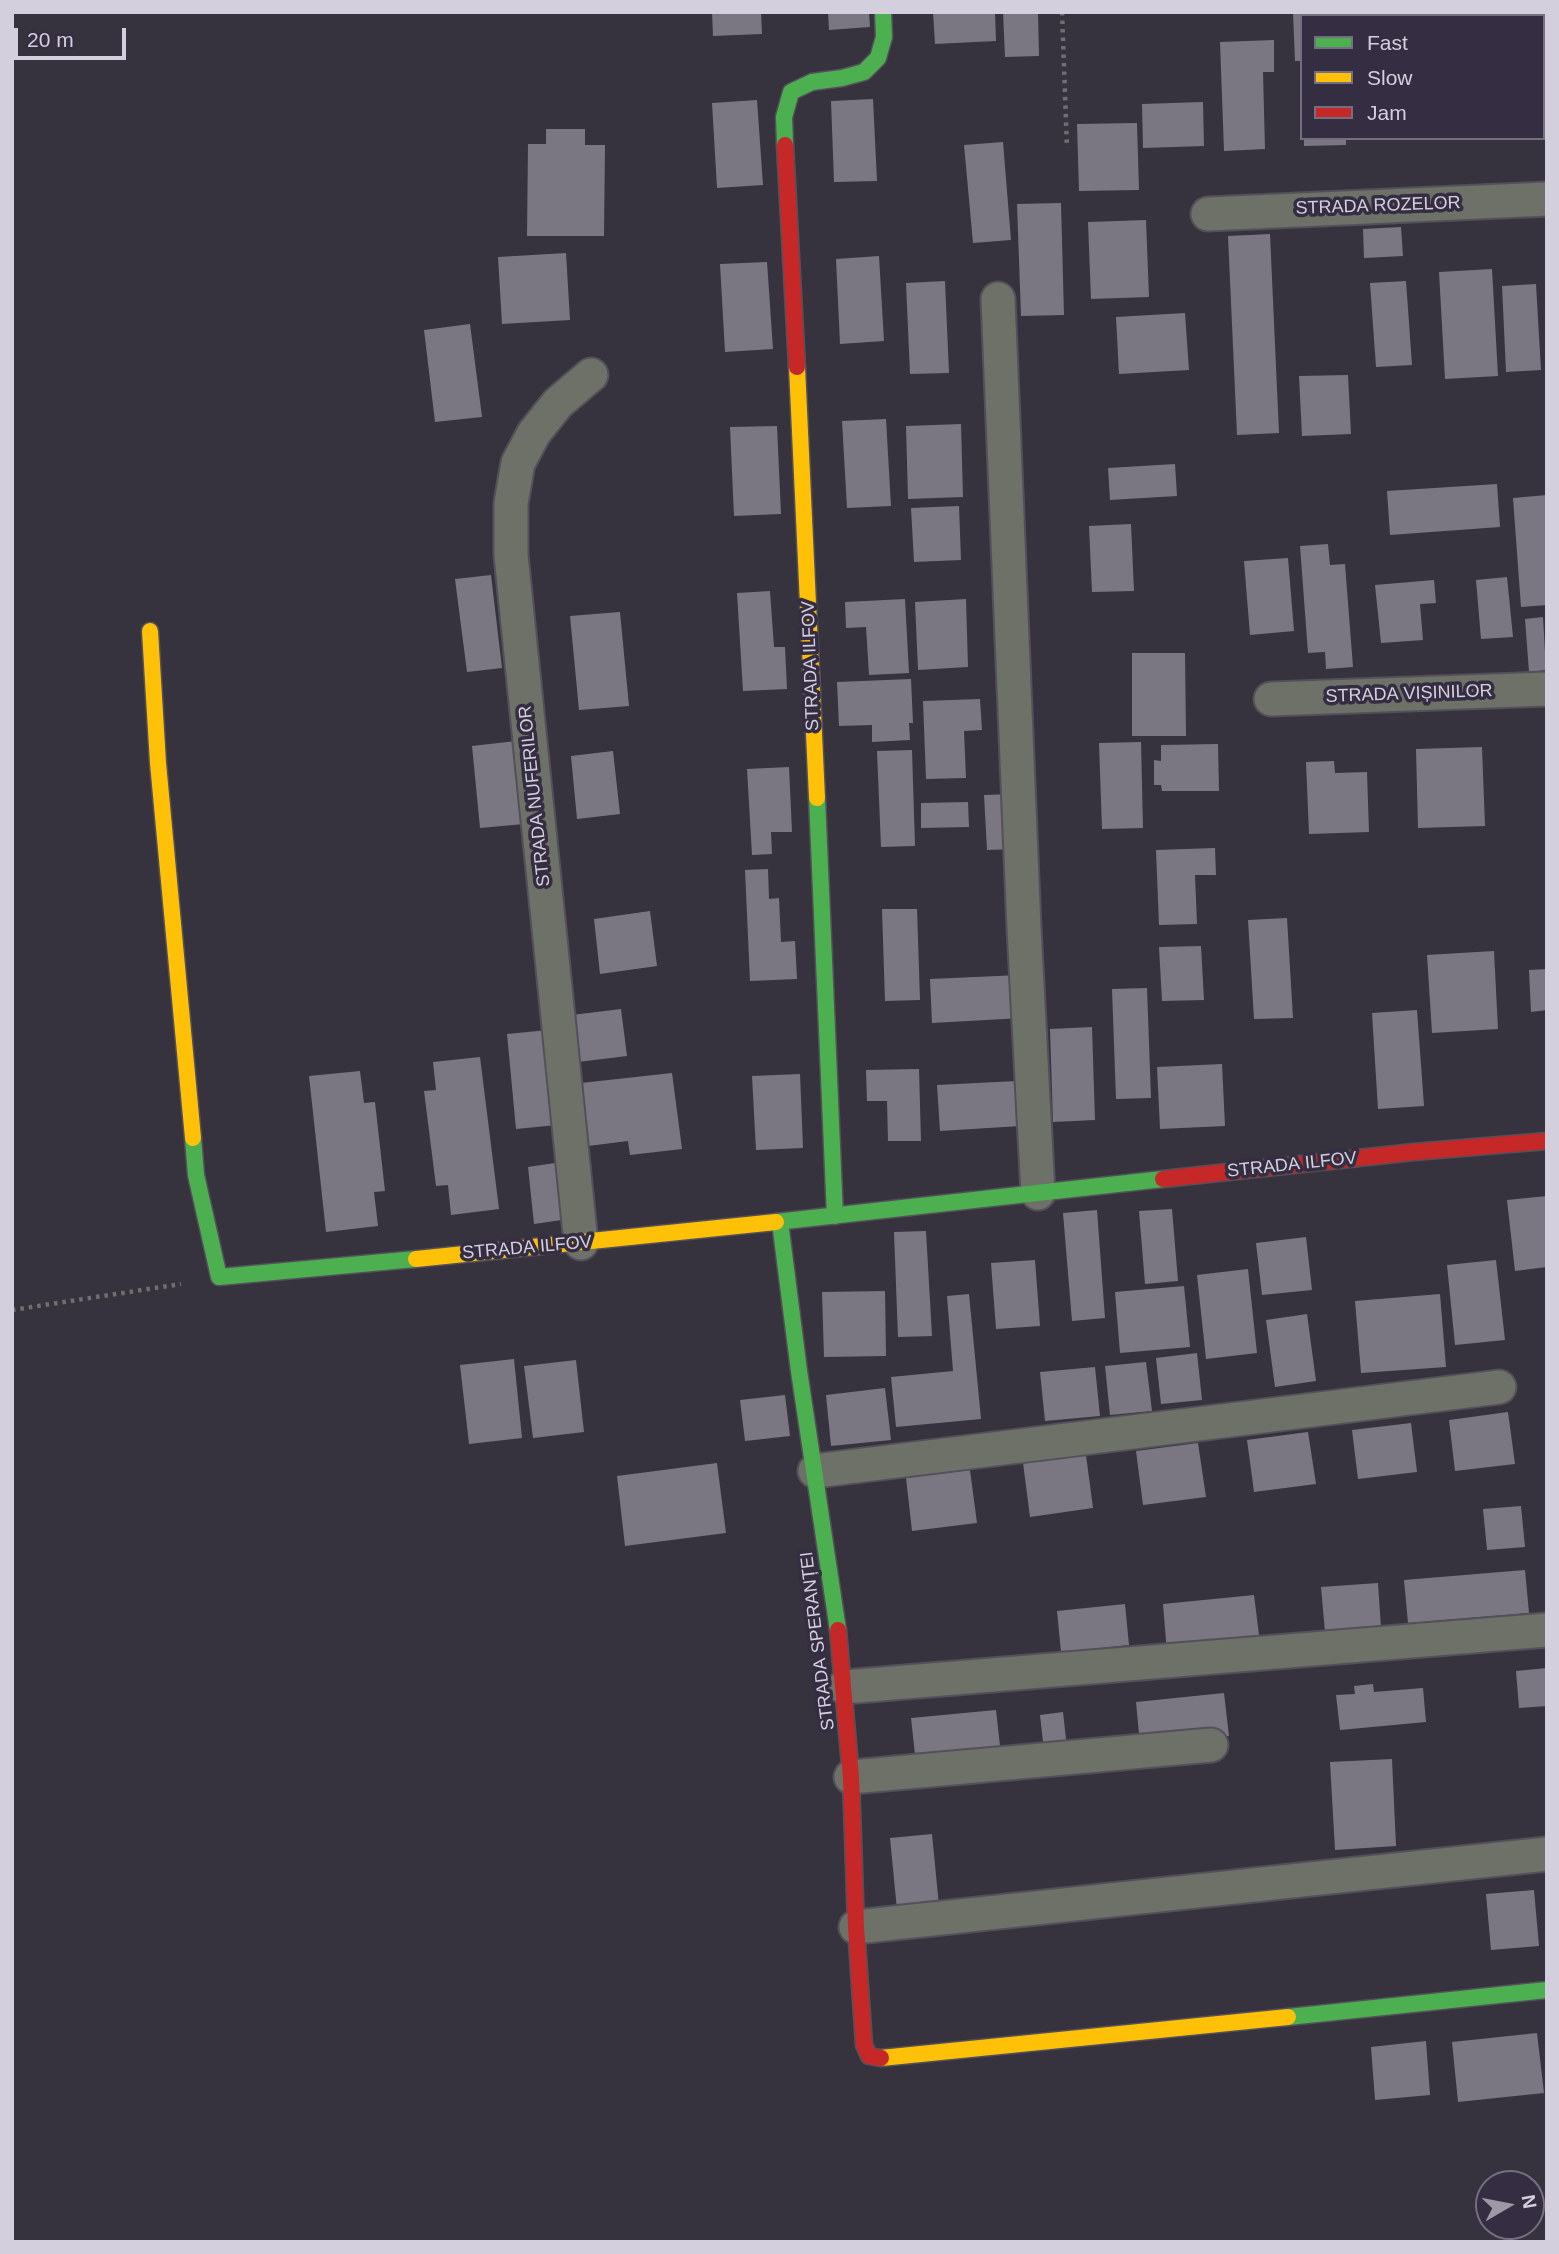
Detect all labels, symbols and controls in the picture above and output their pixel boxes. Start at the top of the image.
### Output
scale bar [18,14,130,58]
legend [1300,14,1545,140]
text: 20 m [27,28,74,51]
text: Fast [1367,31,1408,54]
text: Slow [1367,66,1413,89]
text: Jam [1367,101,1407,124]
street label: STRADA ROZELOR [1295,192,1461,220]
street label: STRADA ILFOV [798,601,824,731]
street label: STRADA VIȘINILOR [1325,680,1493,708]
street label: STRADA NUFERILOR [515,704,555,888]
street label: STRADA ILFOV [1226,1147,1358,1183]
street label: STRADA ILFOV [461,1232,593,1264]
street label: STRADA SPERANȚEI [796,1550,840,1732]
north arrow [1475,2170,1545,2240]
text: N [1518,2193,1541,2210]

